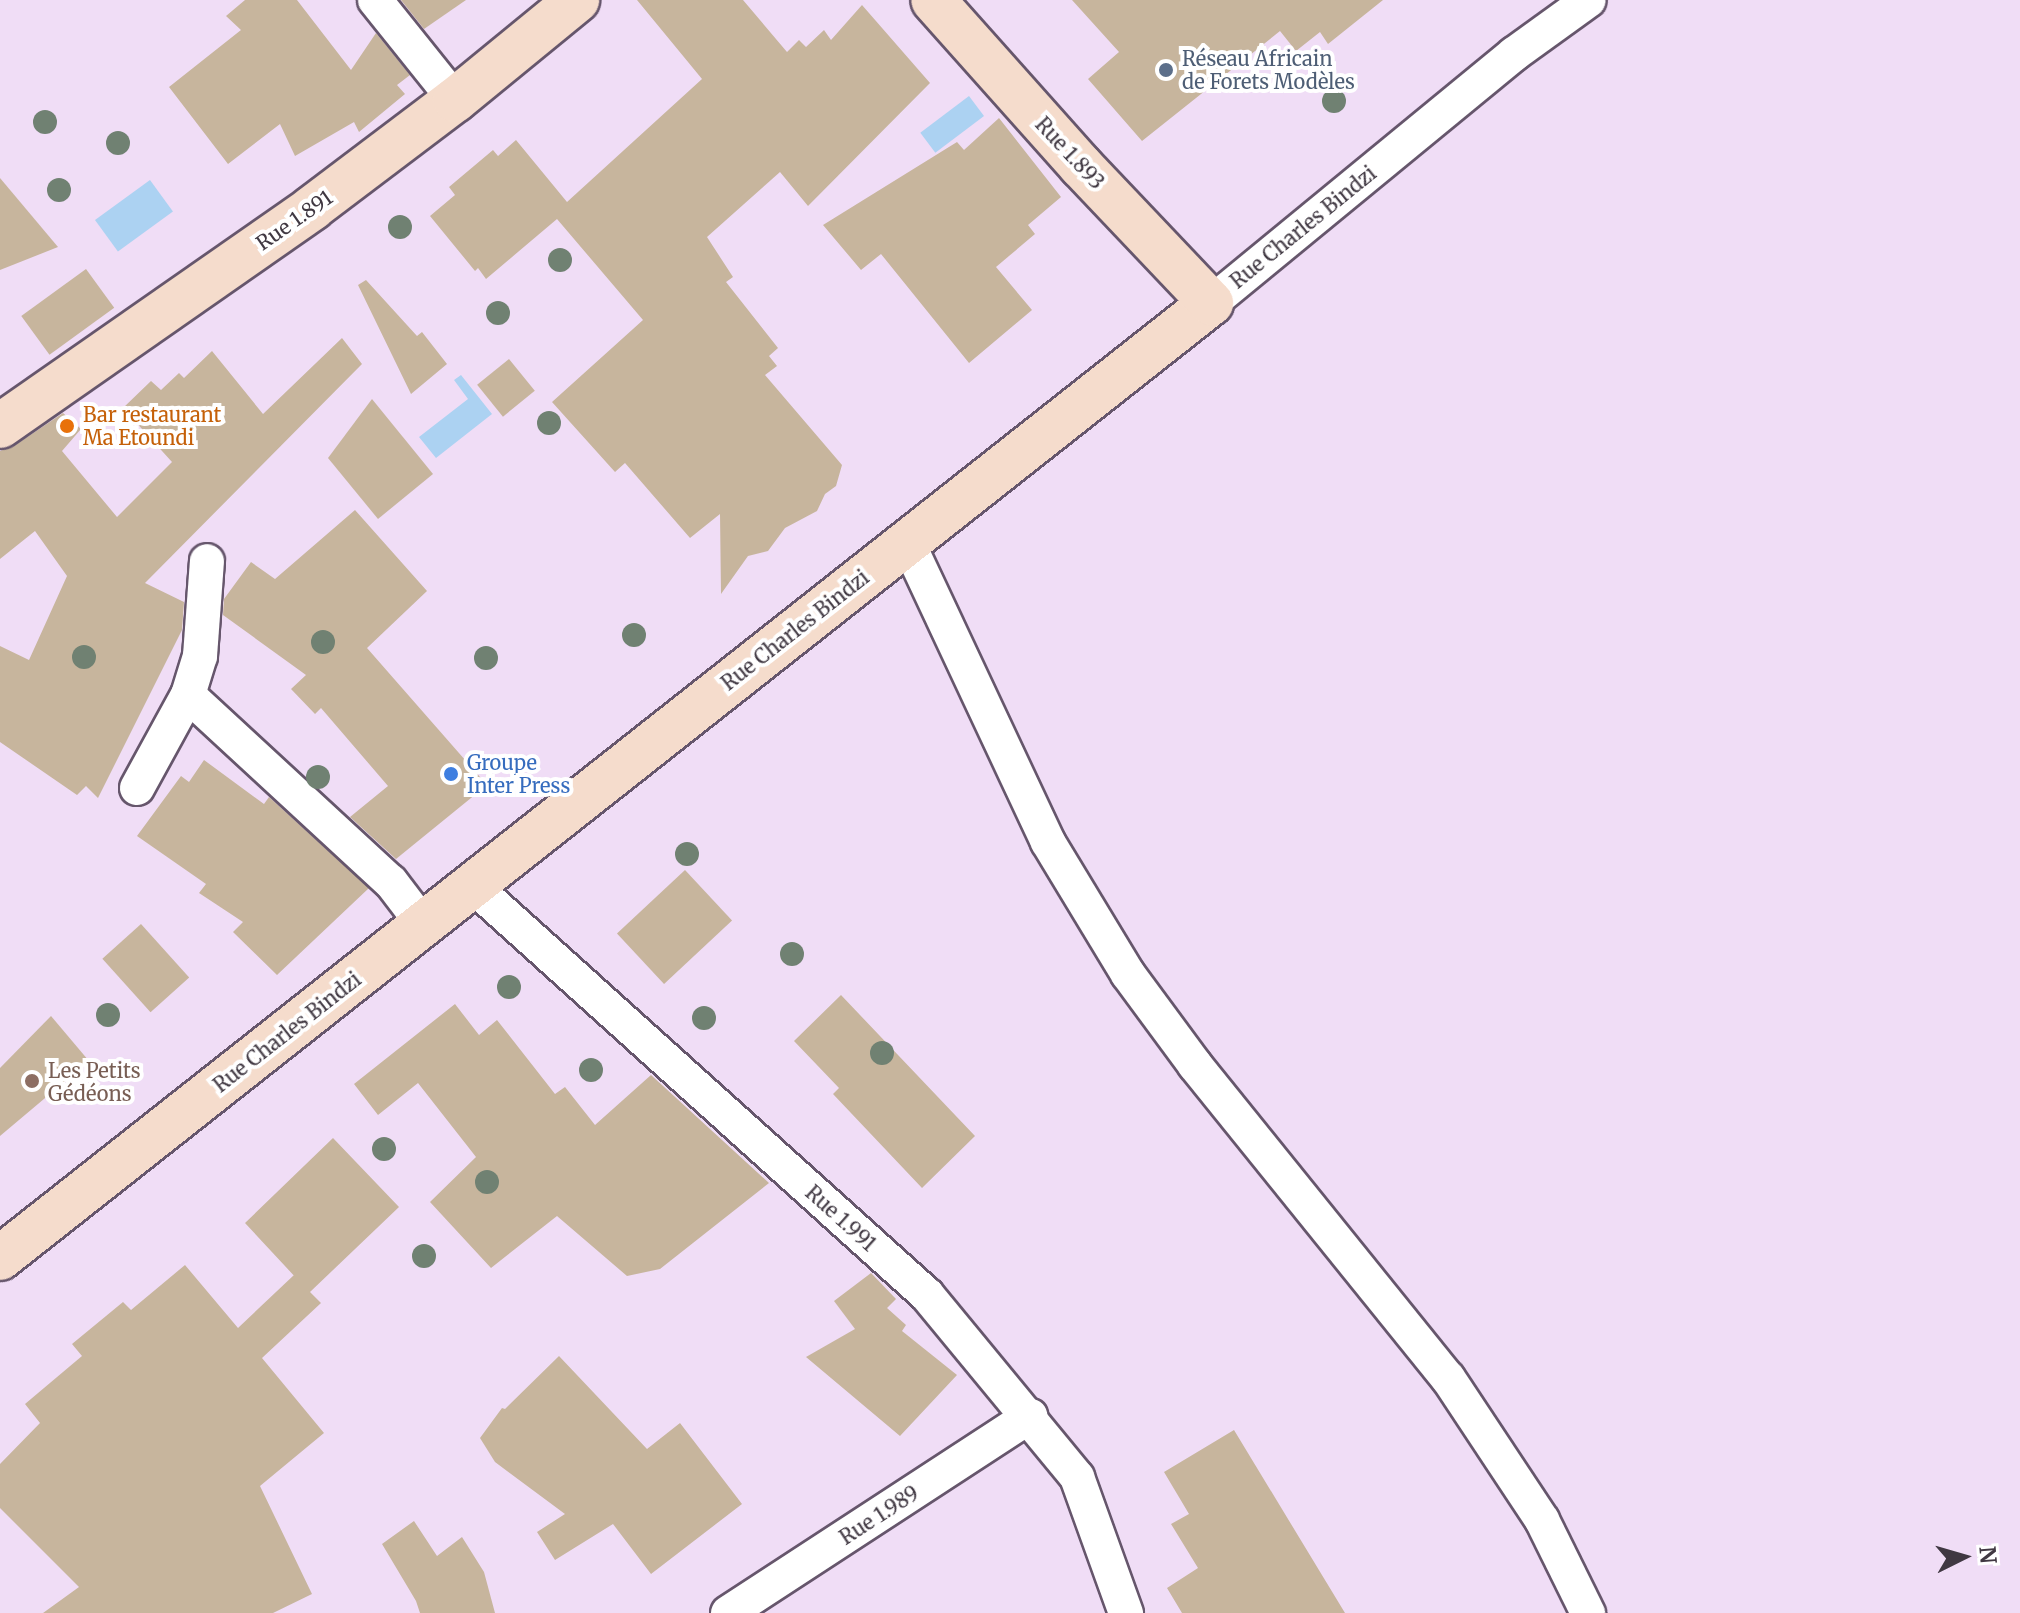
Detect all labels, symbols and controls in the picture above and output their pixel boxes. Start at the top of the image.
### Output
place label: Réseau Africain de Forets Modèles [1182,46,1355,93]
marker: Réseau Africain de Forets Modèles [1157,61,1175,79]
street label: Rue 1.893 [1031,112,1109,194]
street label: Rue Charles Bindzi [1225,161,1381,293]
street label: Rue 1.891 [251,185,337,255]
place label: Bar restaurant Ma Etoundi [83,402,221,449]
marker: Bar restaurant Ma Etoundi [58,417,76,435]
street label: Rue Charles Bindzi [716,565,874,695]
place label: Groupe Inter Press [467,750,570,797]
marker: Groupe Inter Press [442,765,460,783]
street label: Rue Charles Bindzi [208,967,366,1097]
place label: Les Petits Gédéons [48,1058,141,1105]
marker: Les Petits Gédéons [23,1072,41,1090]
street label: Rue 1.991 [801,1180,881,1256]
street label: Rue 1.989 [835,1481,923,1549]
north arrow [1924,1517,2004,1597]
text: N [1973,1545,2003,1565]

